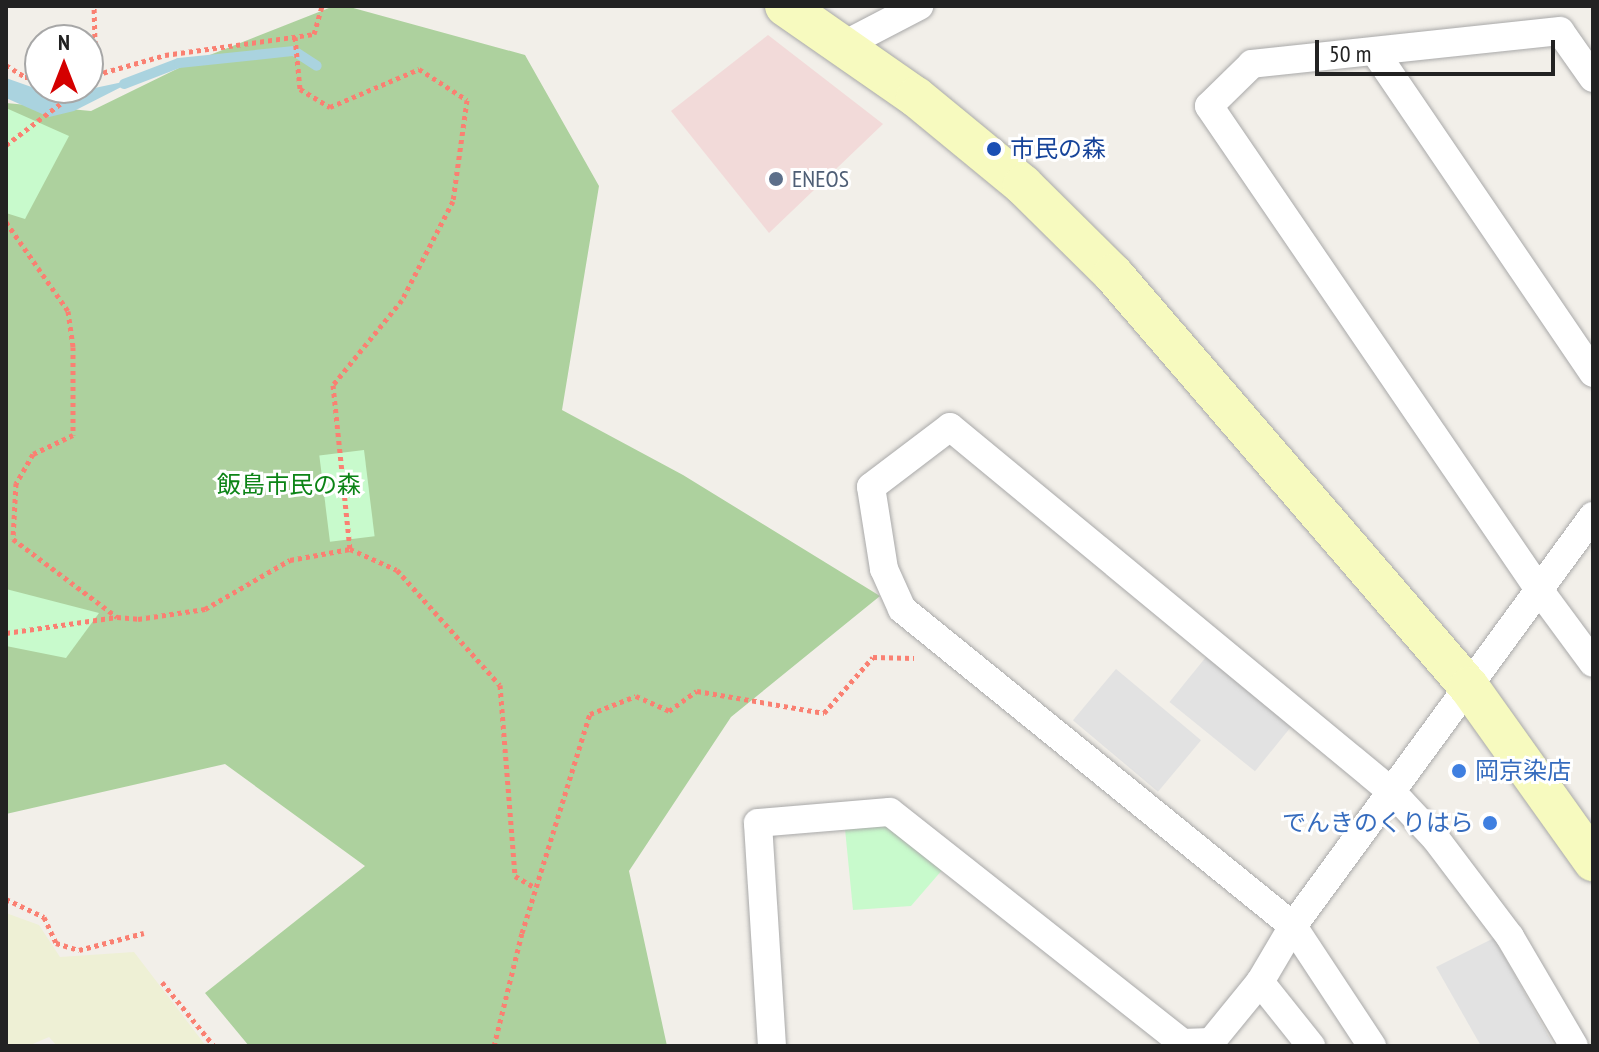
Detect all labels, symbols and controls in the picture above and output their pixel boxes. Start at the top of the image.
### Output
north arrow [24,24,104,104]
scale bar [1319,24,1559,74]
text: N [58,28,70,56]
text: 50 m [1329,38,1371,69]
place label: 市民の森 [1010,135,1106,163]
marker: 市民の森 [985,140,1003,158]
place label: ENEOS [792,165,849,193]
marker: ENEOS [767,170,785,188]
park label: 飯島市民の森 [217,471,361,499]
place label: 岡京染店 [1475,757,1571,785]
marker: 岡京染店 [1450,762,1468,780]
place label: でんきのくりはら [1282,809,1474,837]
marker: でんきのくりはら [1481,814,1499,832]

